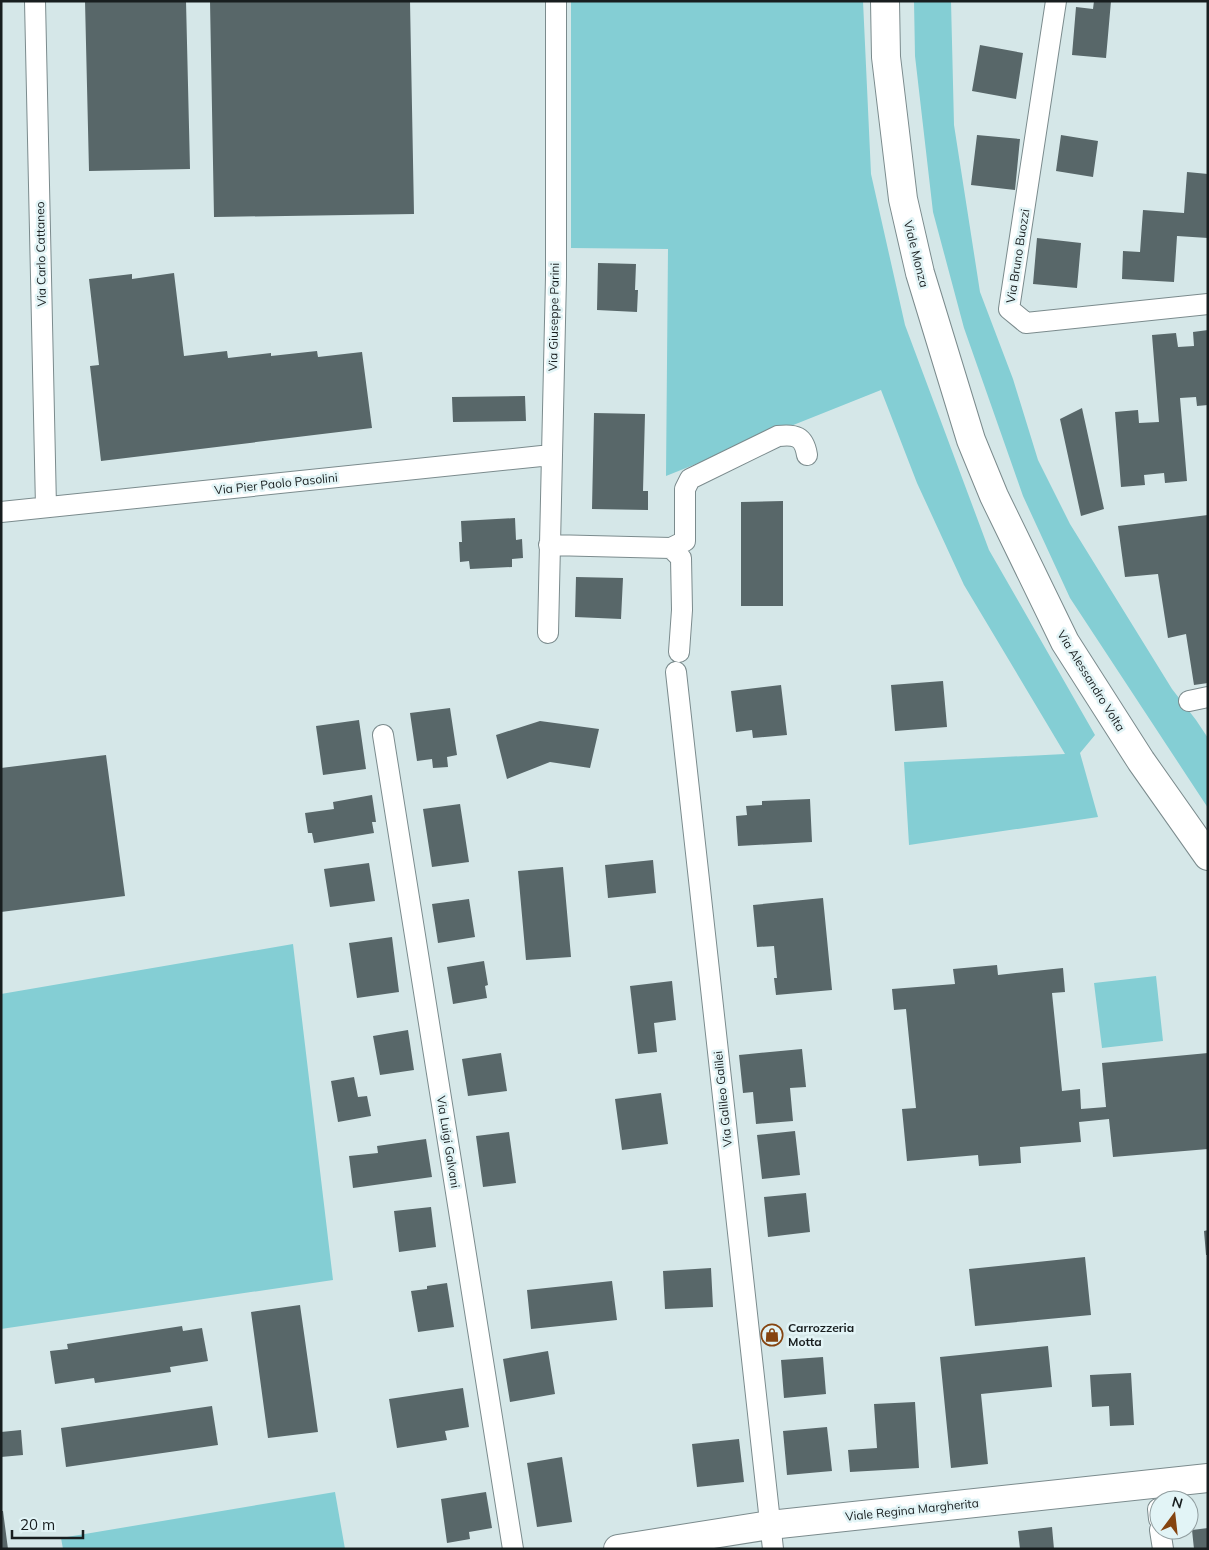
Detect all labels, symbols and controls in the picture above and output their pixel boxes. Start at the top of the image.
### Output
street label: Via Carlo Cattaneo [32,201,49,307]
street label: Via Bruno Buozzi [1003,208,1032,304]
street label: Viale Monza [901,219,932,289]
street label: Via Giuseppe Parini [545,262,562,371]
street label: Via Pier Paolo Pasolini [214,470,338,497]
street label: Via Alessandro Volta [1054,628,1129,734]
street label: Via Galileo Galilei [710,1050,735,1148]
street label: Via Luigi Galvani [434,1095,463,1189]
place label: Carrozzeria Motta [788,1320,854,1349]
shop icon: Carrozzeria Motta [760,1323,784,1347]
north arrow [1149,1490,1199,1540]
text: N [1170,1492,1185,1513]
street label: Viale Regina Margherita [844,1495,980,1524]
scale bar [12,1508,84,1540]
text: 20 m [20,1515,55,1534]

